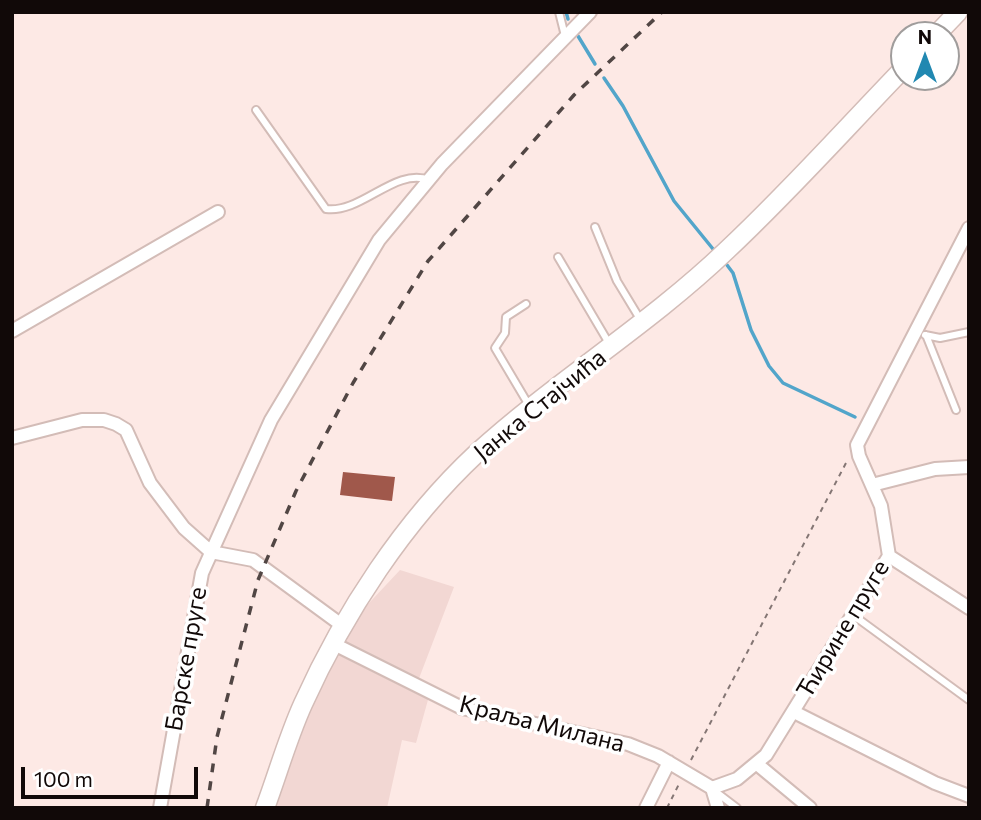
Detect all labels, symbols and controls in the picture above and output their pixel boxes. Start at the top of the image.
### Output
north arrow [890,21,960,91]
text: N [918,25,932,48]
street label: Јанка Стајчића [468,343,612,467]
street label: Ћирине пруге [791,555,895,703]
street label: Барске пруге [159,585,213,733]
street label: Краља Милана [457,690,627,758]
scale bar [24,754,201,798]
text: 100 m [34,766,93,791]

